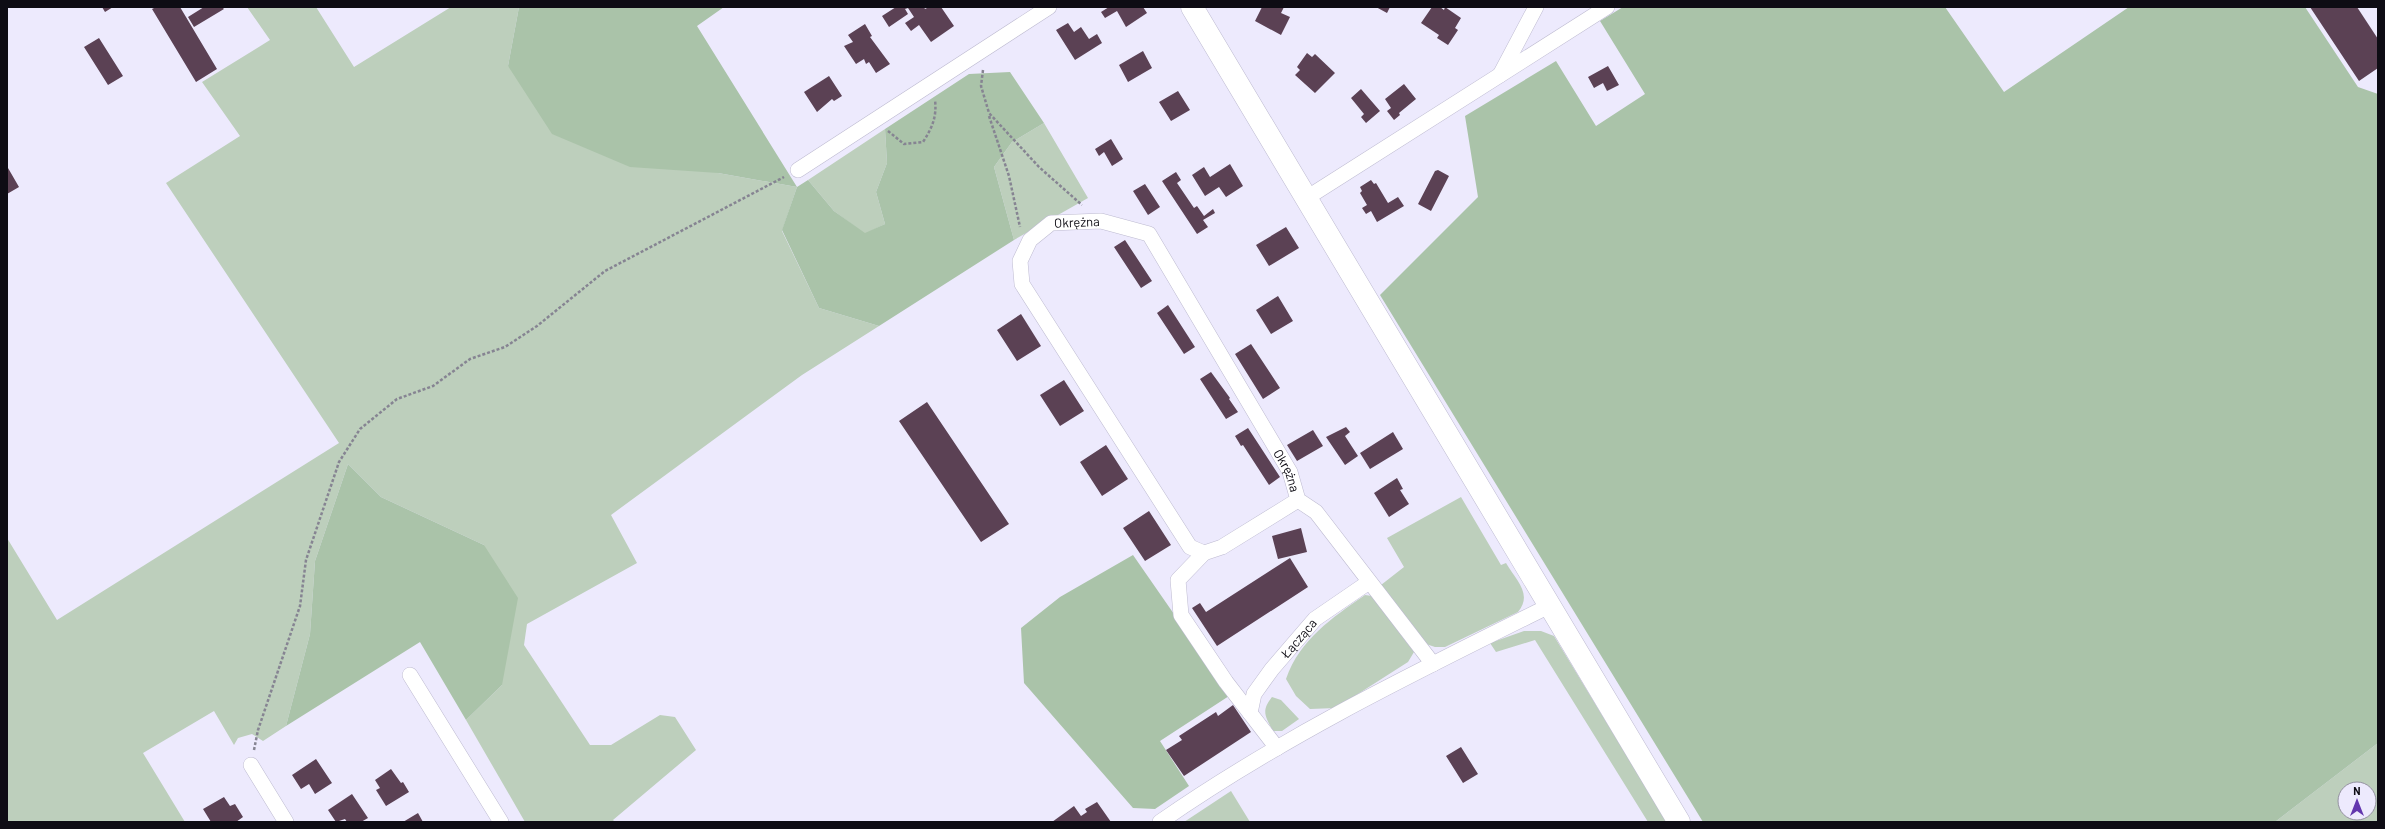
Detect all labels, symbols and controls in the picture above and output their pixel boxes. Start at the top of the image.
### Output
street label: Okrężna [1054,213,1100,231]
street label: Okrężna [1270,446,1303,494]
street label: Łącząca [1277,615,1320,662]
north arrow [2337,781,2377,821]
text: N [2353,784,2361,797]

